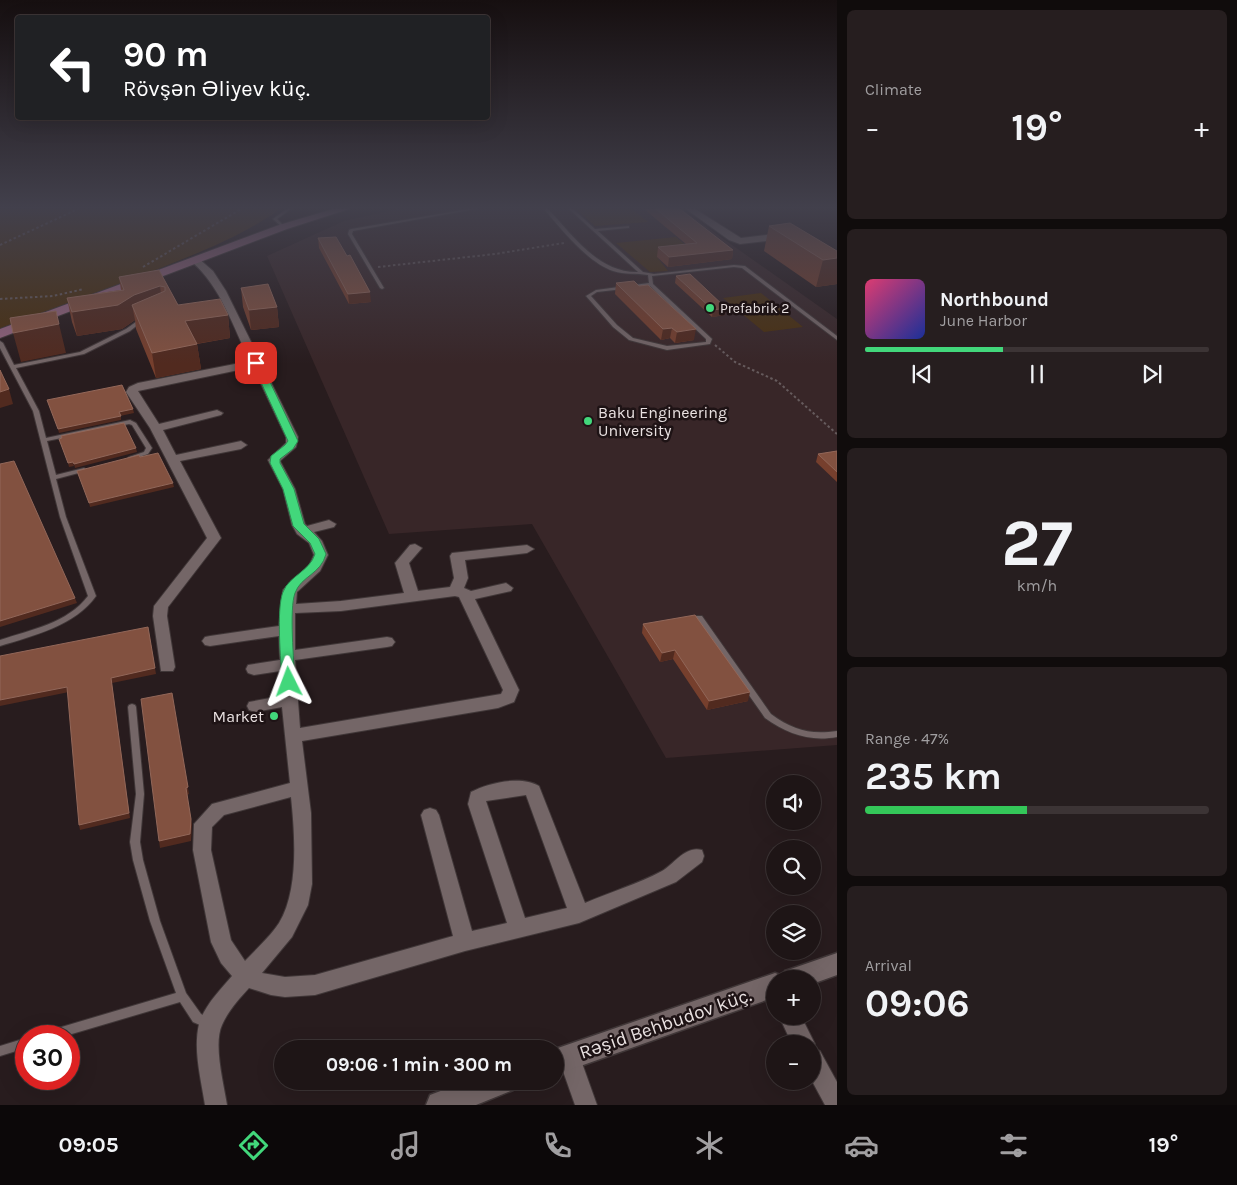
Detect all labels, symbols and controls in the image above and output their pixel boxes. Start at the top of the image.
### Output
text: 90 m [123,34,209,75]
icon: left [40,35,105,100]
text: Rövşən Əliyev küç. [123,76,310,102]
text: Climate [865,80,922,99]
text: 19° [1011,105,1063,150]
text: − [865,111,880,144]
text: + [1194,111,1209,144]
text: Northbound [940,289,1049,311]
place label: Prefabrik 2 [720,300,789,317]
marker: Prefabrik 2 [704,302,716,314]
text: June Harbor [940,311,1027,330]
pin [235,342,277,384]
icon: arrive [242,349,270,377]
icon: previous [908,360,936,388]
icon: pause [1023,360,1051,388]
icon: next [1138,360,1166,388]
place label: Baku Engineering University [598,403,727,440]
marker: Baku Engineering University [582,415,594,427]
text: 27 [1001,505,1073,581]
text: km/h [1017,576,1057,595]
position arrow [262,655,314,707]
place label: Market [213,707,264,726]
marker: Market [268,710,280,722]
text: Range · 47% [865,729,949,748]
text: 235 km [865,754,1002,799]
map controls [766,775,821,1090]
button: sound [766,775,821,830]
button: search [766,840,821,895]
button: layers [766,905,821,960]
text: Arrival [865,956,912,975]
button: + [766,970,821,1025]
text: 09:06 [865,981,970,1026]
street label: Rəşid Behbudov küç. [576,984,754,1064]
speed limit sign: 30 [15,1025,80,1090]
button: − [766,1035,821,1090]
text: 09:06 · 1 min · 300 m [326,1054,512,1076]
icon: directions [236,1128,271,1163]
icon: music [388,1128,423,1163]
icon: phone [540,1128,575,1163]
icon: climate [692,1128,727,1163]
icon: car [844,1128,879,1163]
icon: filters [996,1128,1031,1163]
text: 09:05 [59,1132,119,1158]
text: 19° [1149,1132,1178,1158]

